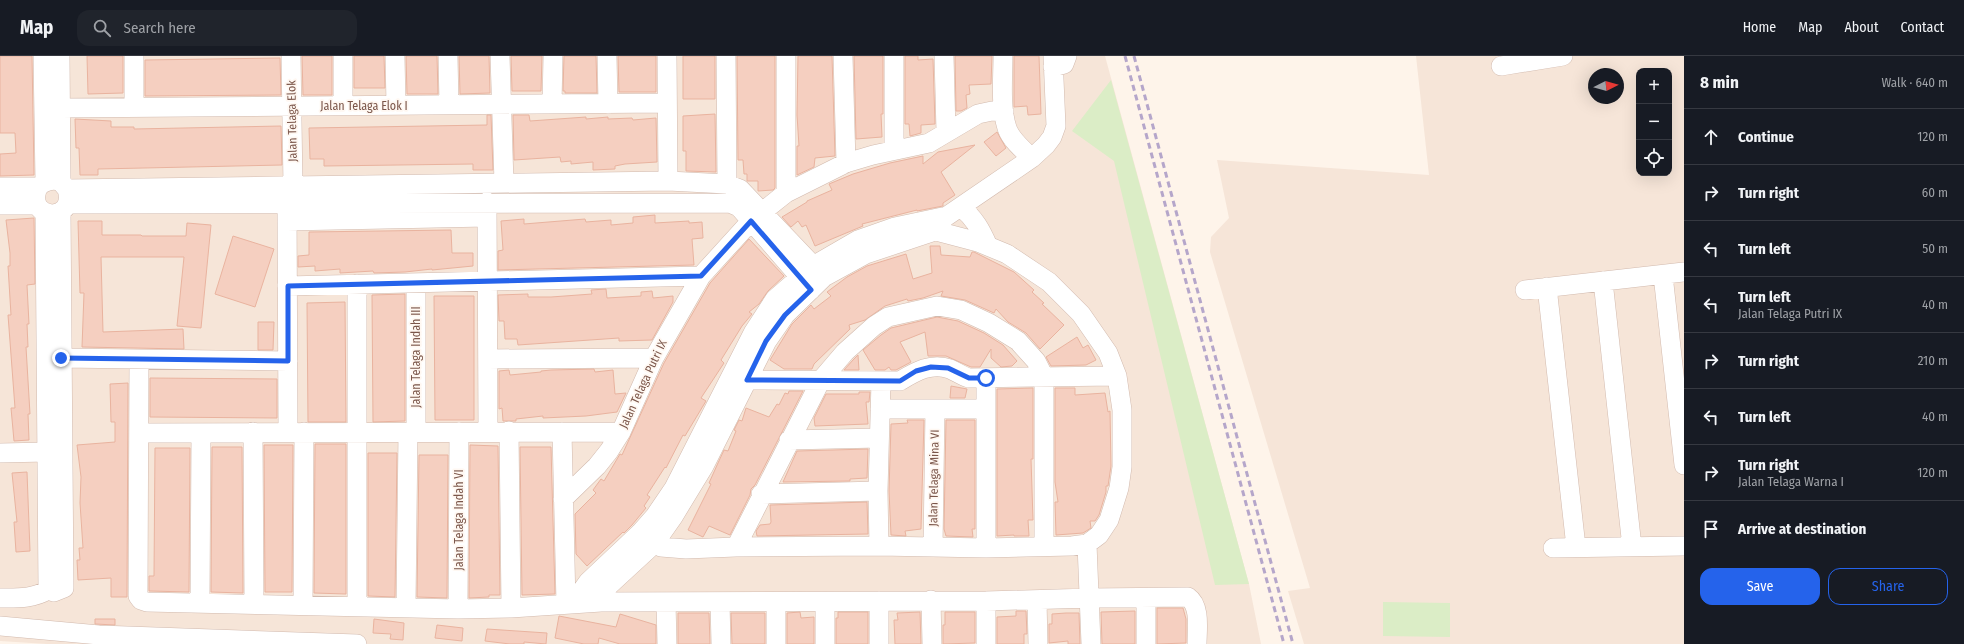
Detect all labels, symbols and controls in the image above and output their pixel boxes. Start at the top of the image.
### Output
search box [77,10,357,46]
text: Map [20,16,53,39]
icon: search [91,17,113,39]
text: Search here [123,19,196,37]
text: Home [1743,19,1776,36]
text: Map [1798,19,1822,36]
text: About [1844,19,1879,36]
text: Contact [1901,19,1944,36]
north arrow [1588,68,1624,104]
map controls [1636,68,1672,176]
button: + [1636,68,1672,104]
text: 8 min [1700,72,1739,93]
text: Walk · 640 m [1881,75,1948,90]
street label: Jalan Telaga Elok [284,80,300,162]
street label: Jalan Telaga Elok I [320,99,408,113]
button: − [1636,104,1672,140]
icon: ahead [1700,126,1722,148]
text: Continue [1738,128,1794,146]
text: 120 m [1917,129,1948,144]
button: locate [1636,140,1672,176]
icon: right [1700,182,1722,204]
text: Turn right [1738,184,1799,202]
text: 60 m [1922,185,1948,200]
icon: left [1700,238,1722,260]
text: Turn left [1738,240,1791,258]
text: 50 m [1922,241,1948,256]
text: Turn left [1738,288,1791,306]
icon: left [1700,294,1722,316]
text: 40 m [1922,297,1948,312]
street label: Jalan Telaga Indah III [409,306,423,408]
text: Jalan Telaga Putri IX [1738,306,1842,321]
street label: Jalan Telaga Putri IX [616,337,670,431]
route end [52,349,70,367]
icon: right [1700,350,1722,372]
text: Turn right [1738,352,1799,370]
text: 210 m [1918,353,1948,368]
route start [977,369,995,387]
icon: left [1700,406,1722,428]
text: Turn left [1738,408,1791,426]
text: 40 m [1922,409,1948,424]
street label: Jalan Telaga Mina VI [926,429,942,527]
text: Turn right [1738,456,1799,474]
icon: right [1700,462,1722,484]
text: 120 m [1917,465,1948,480]
street label: Jalan Telaga Indah VI [452,469,466,571]
text: Jalan Telaga Warna I [1738,474,1844,489]
icon: arrive [1700,518,1722,540]
text: Arrive at destination [1738,520,1866,538]
button: Save [1700,568,1820,605]
button: Share [1828,568,1948,605]

